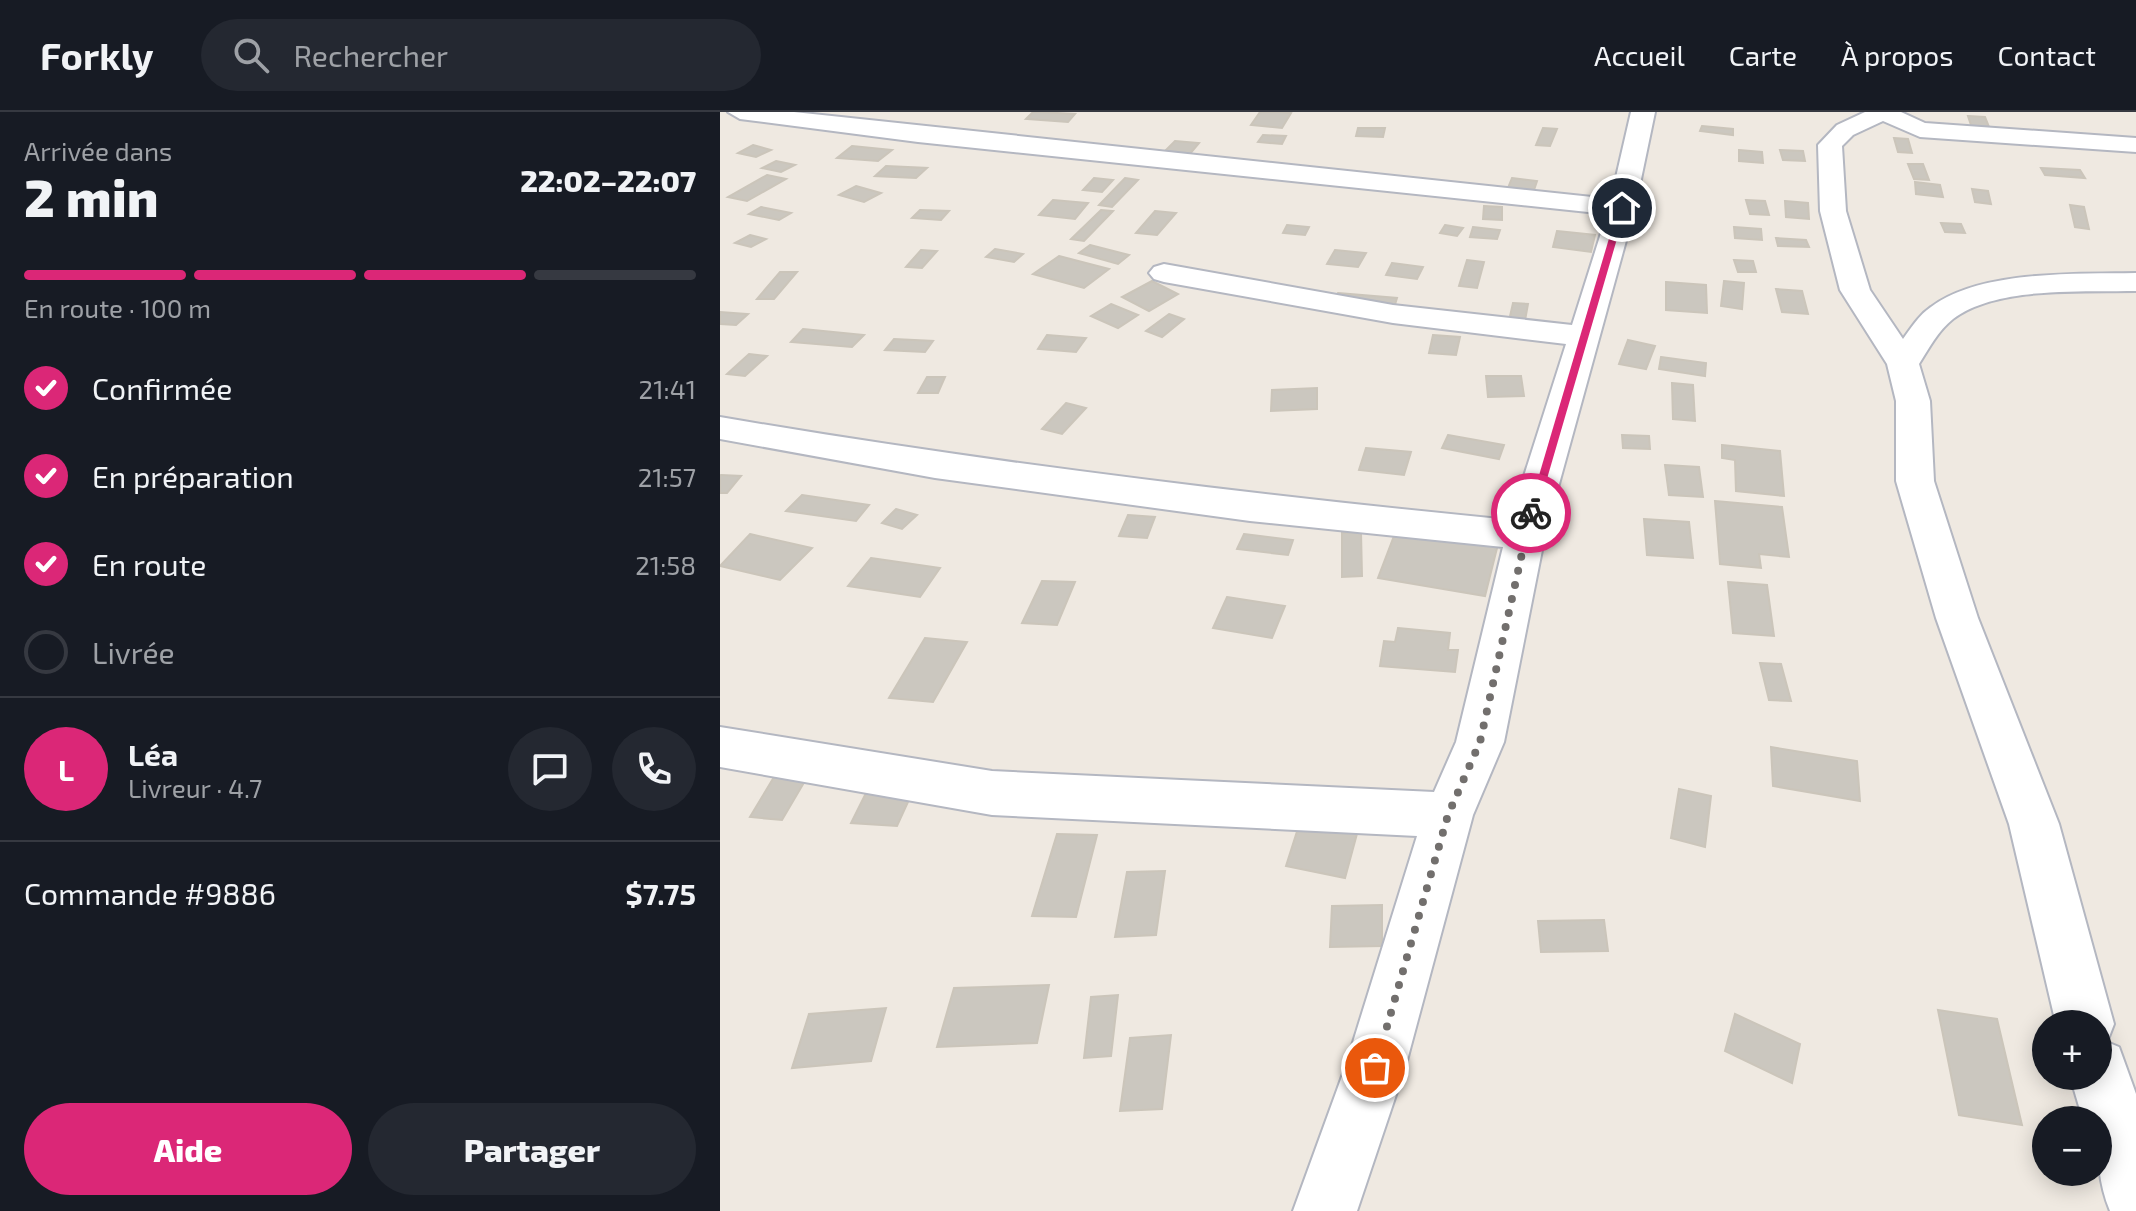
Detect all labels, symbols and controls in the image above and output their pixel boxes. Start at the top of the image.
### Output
search box [201,19,761,91]
text: Forkly [40,32,153,78]
icon: search [229,33,273,77]
text: Rechercher [293,37,448,73]
text: Accueil [1594,38,1685,72]
text: Carte [1729,38,1797,72]
text: À propos [1841,38,1953,72]
text: Contact [1997,38,2096,72]
text: Arrivée dans [24,135,172,166]
text: 22:02–22:07 [520,162,696,198]
text: 2 min [24,165,159,227]
pin [1588,174,1656,242]
icon: home [1600,186,1644,230]
text: En route · 100 m [24,292,211,323]
icon: check [24,366,68,410]
text: Confirmée [92,370,232,406]
text: 21:41 [639,373,696,404]
icon: check [24,454,68,498]
text: En préparation [92,458,294,494]
text: 21:57 [638,461,696,492]
courier [1491,473,1571,553]
icon: bike [1509,491,1553,535]
icon: check [24,542,68,586]
text: En route [92,546,206,582]
text: 21:58 [635,549,696,580]
text: Livrée [92,634,175,670]
button: chat [508,727,592,811]
button: phone [612,727,696,811]
text: Léa [128,736,178,772]
text: L [58,751,74,787]
text: Livreur · 4.7 [128,772,262,803]
text: Commande #9886 [24,875,276,911]
text: $7.75 [625,875,696,911]
map controls [2032,1010,2112,1186]
button: + [2032,1010,2112,1090]
pin [1341,1034,1409,1102]
icon: bag [1353,1046,1397,1090]
button: Aide [24,1103,352,1195]
button: Partager [368,1103,696,1195]
button: − [2032,1106,2112,1186]

